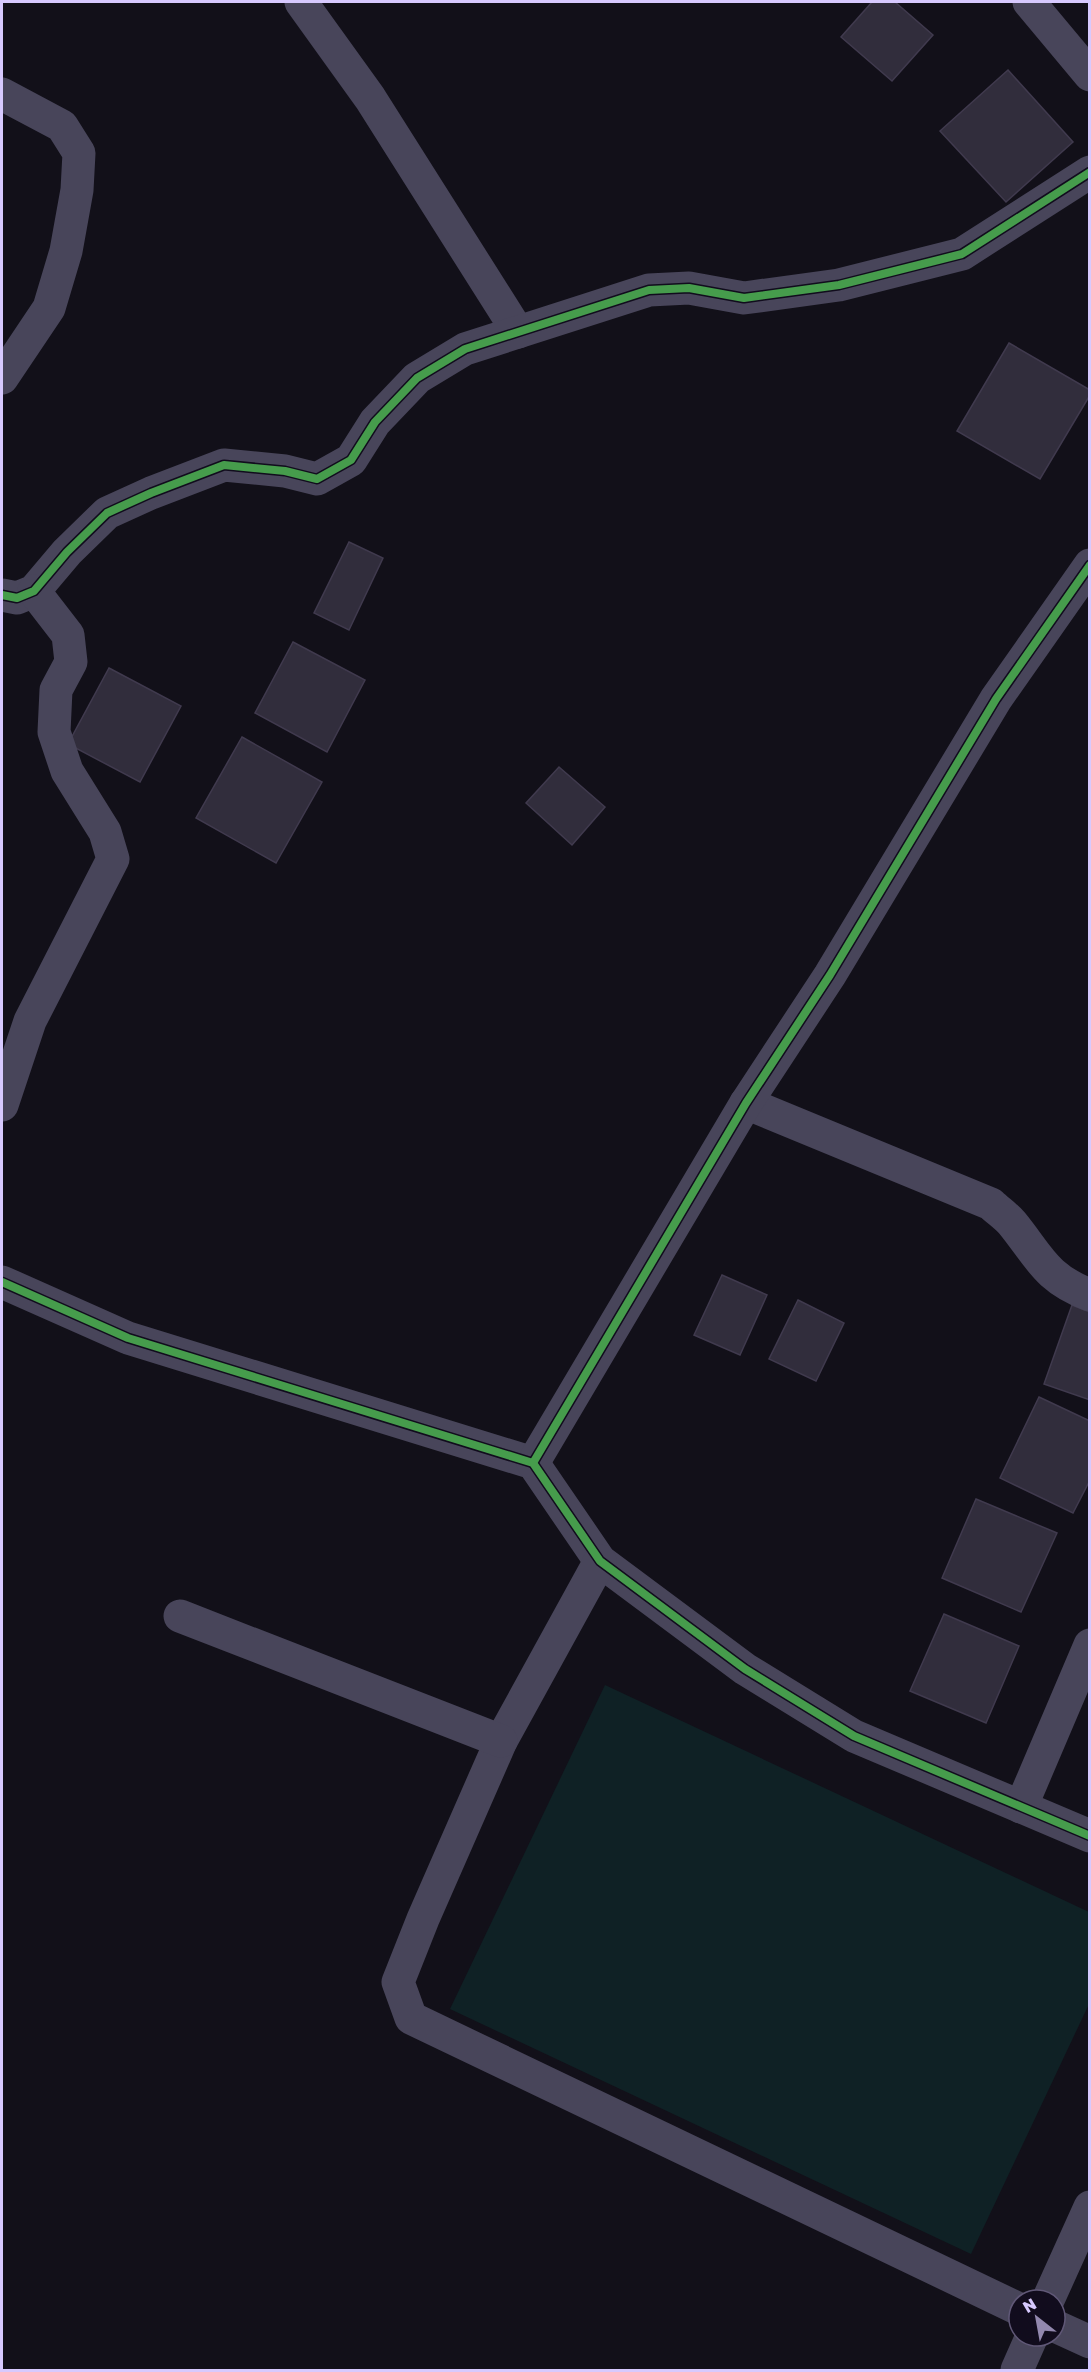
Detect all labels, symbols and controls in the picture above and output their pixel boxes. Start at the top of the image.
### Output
north arrow [1007,2288,1067,2348]
text: N [1019,2293,1040,2317]

